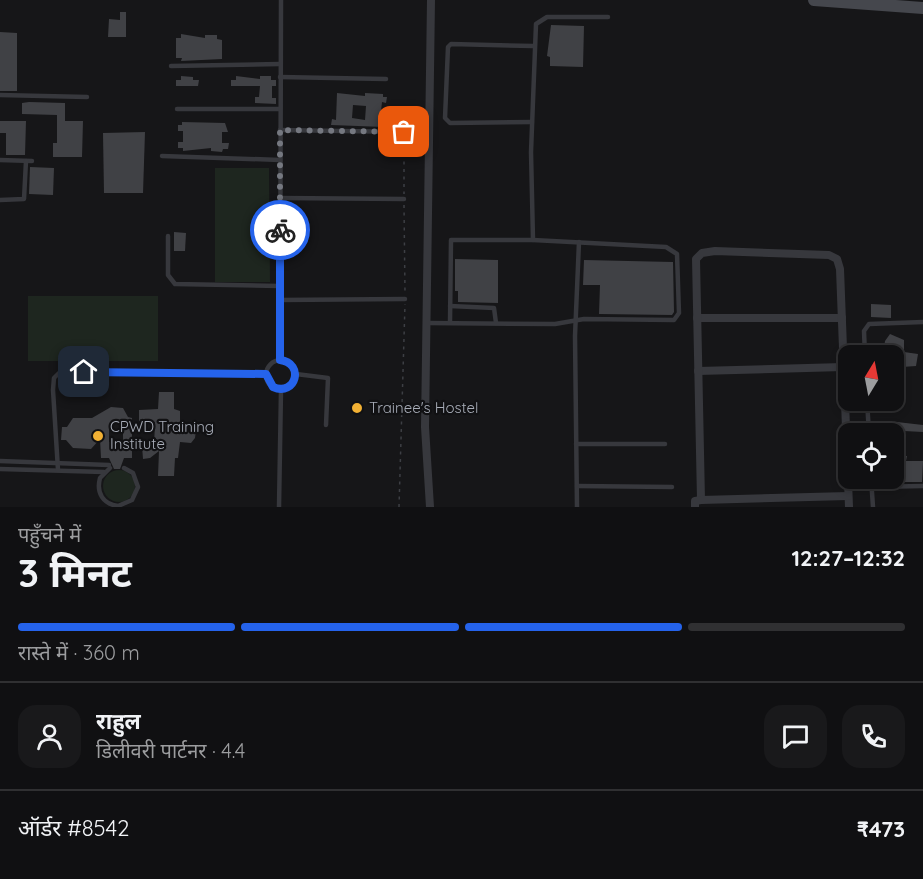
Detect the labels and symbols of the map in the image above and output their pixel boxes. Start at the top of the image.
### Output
pin [378,106,429,157]
courier [250,200,310,260]
north arrow [838,345,904,411]
pin [58,346,109,397]
place label: Trainee's Hostel [369,398,479,417]
marker: Trainee's Hostel [350,401,364,415]
place label: CPWD Training Institute [110,417,214,453]
marker: CPWD Training Institute [91,429,105,443]

